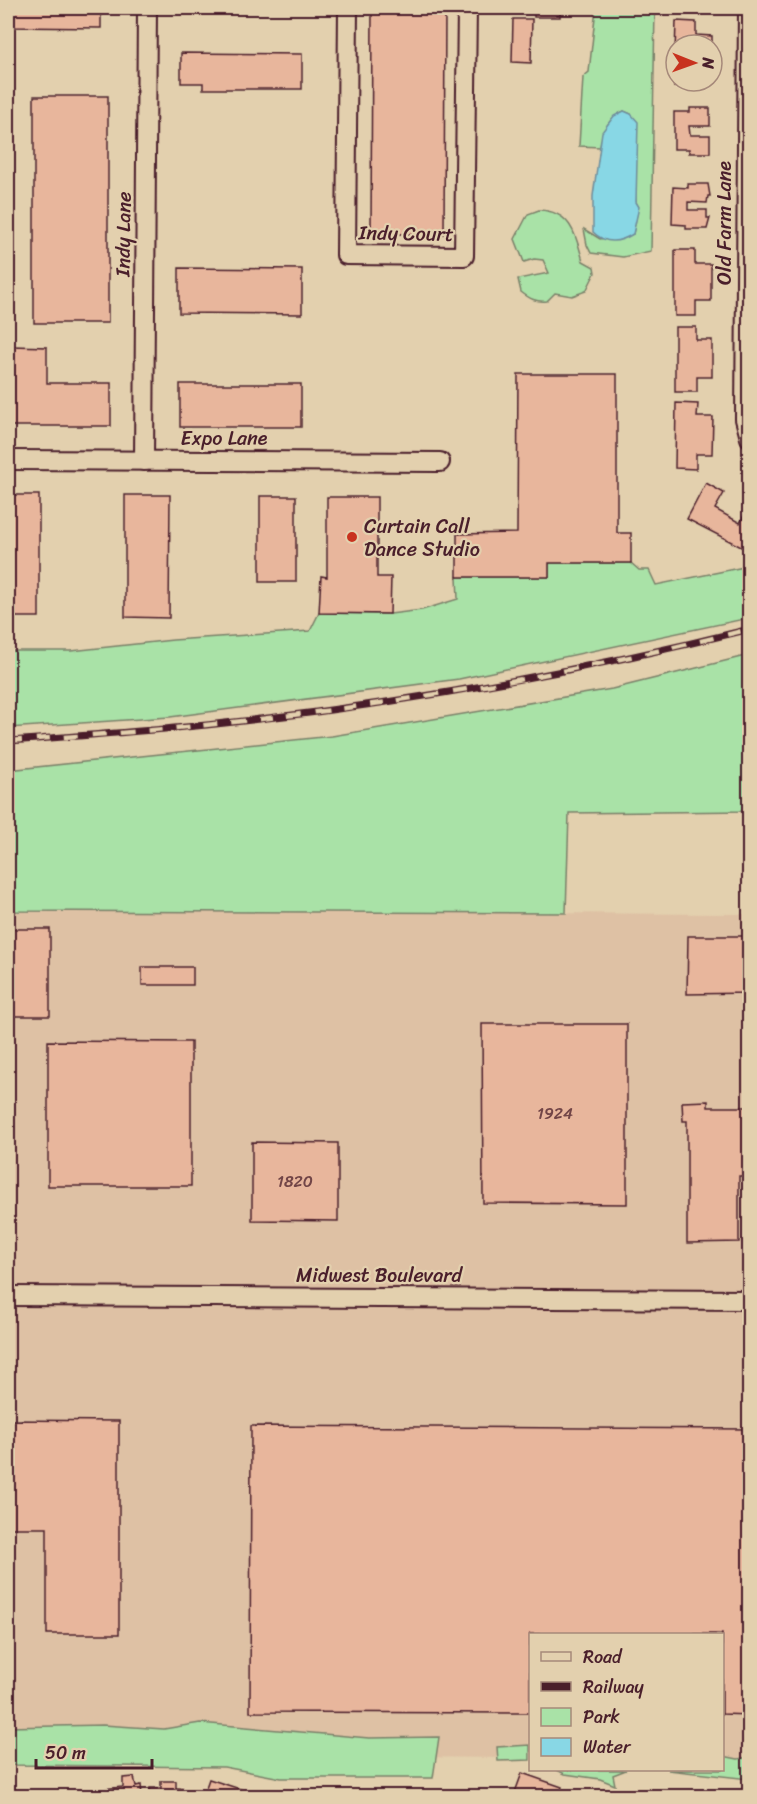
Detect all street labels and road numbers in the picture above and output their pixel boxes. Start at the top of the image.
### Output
street label: Old Farm Lane [707,161,742,285]
street label: Indy Lane [105,191,142,278]
street label: Indy Court [357,215,454,252]
street label: Expo Lane [180,421,268,456]
street label: Midwest Boulevard [296,1258,463,1293]

